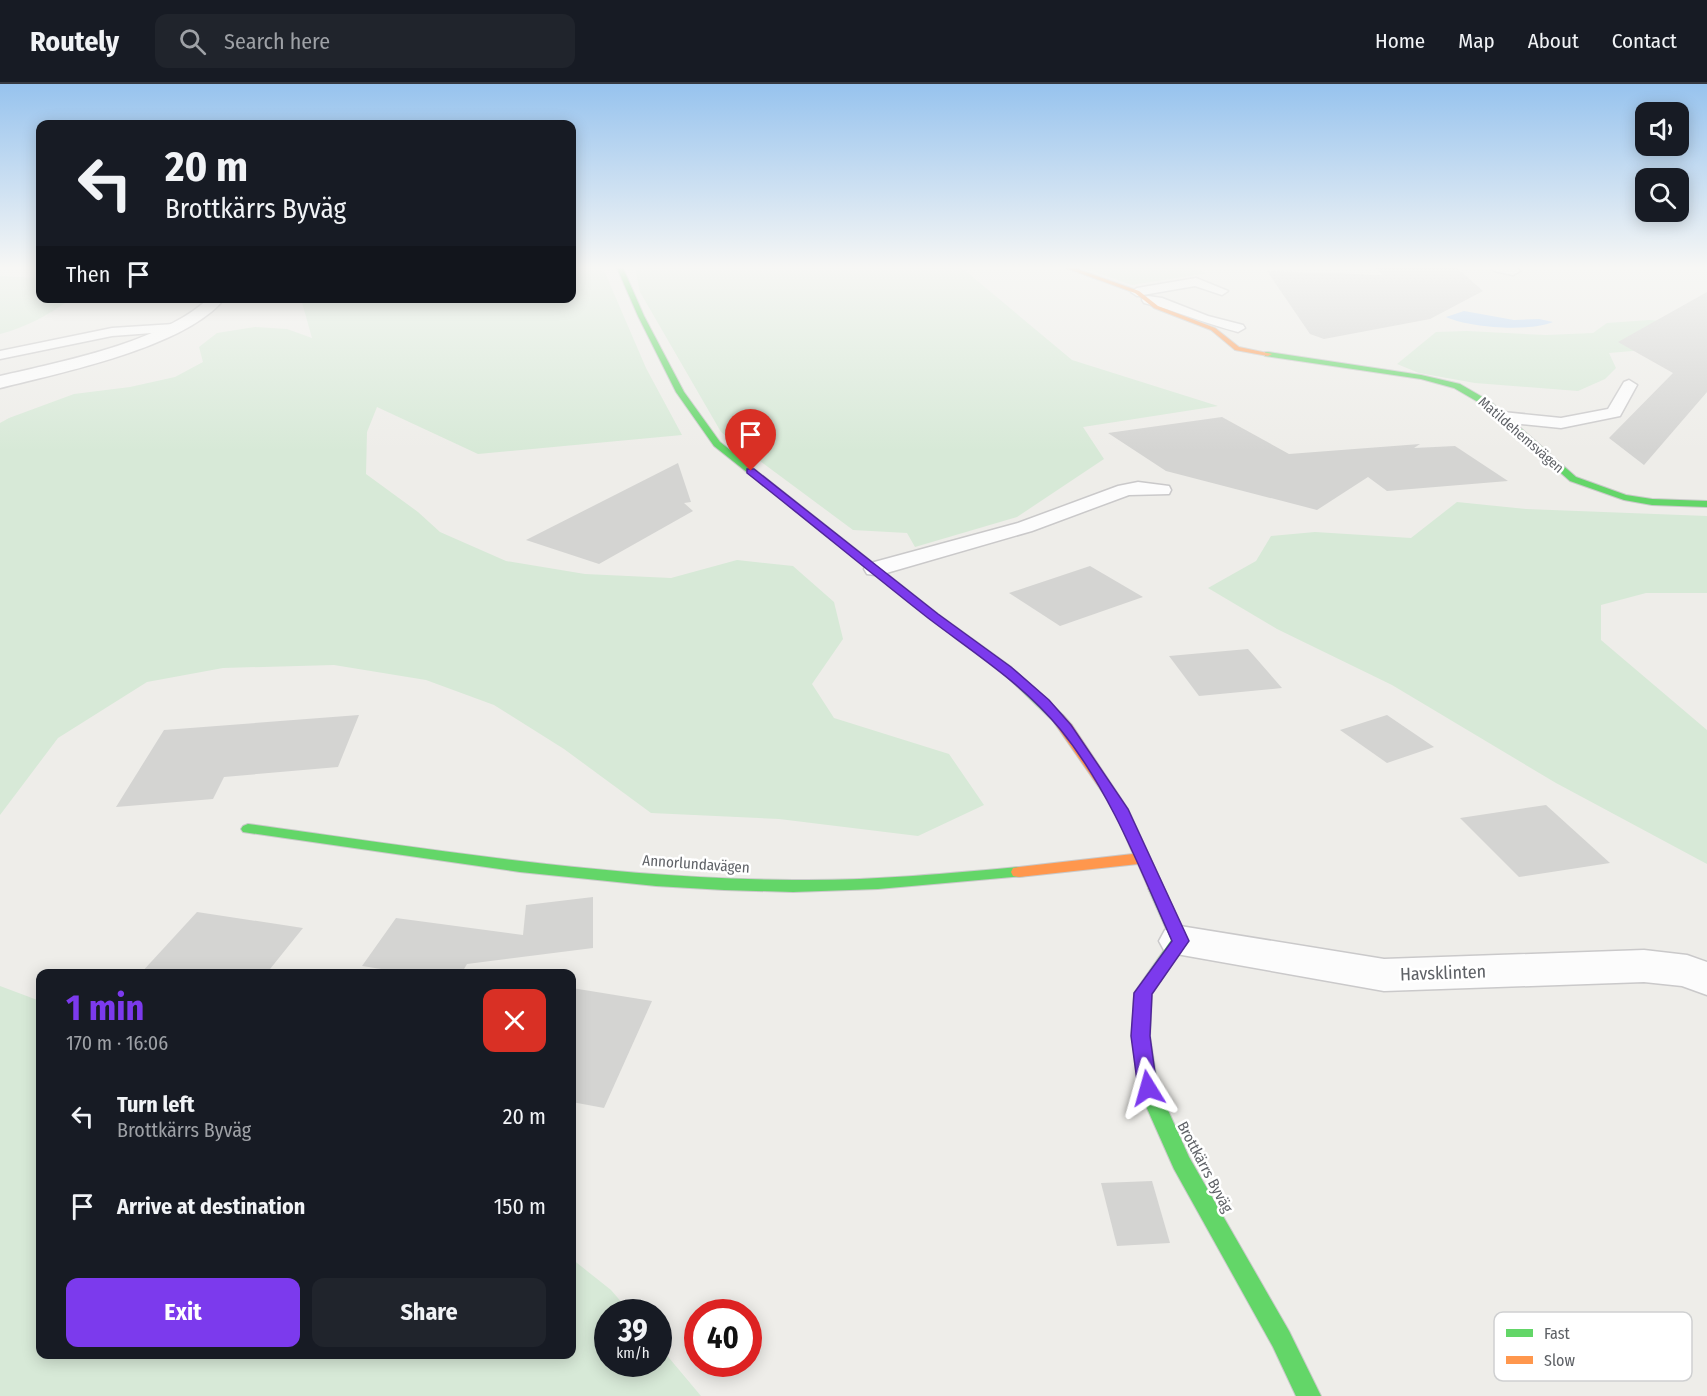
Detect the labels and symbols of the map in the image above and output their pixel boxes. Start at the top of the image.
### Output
street label: Matildehemsvägen [1475,393,1567,477]
pin [725,409,776,471]
street label: Annorlundavägen [642,851,750,877]
street label: Havsklinten [1400,961,1486,985]
position arrow [1116,1056,1180,1120]
street label: Brottkärrs Byväg [1173,1118,1237,1216]
speed limit sign: 40 [684,1299,762,1377]
legend [1494,1312,1692,1381]
text: Fast [1544,1324,1571,1343]
text: Slow [1544,1351,1575,1370]

